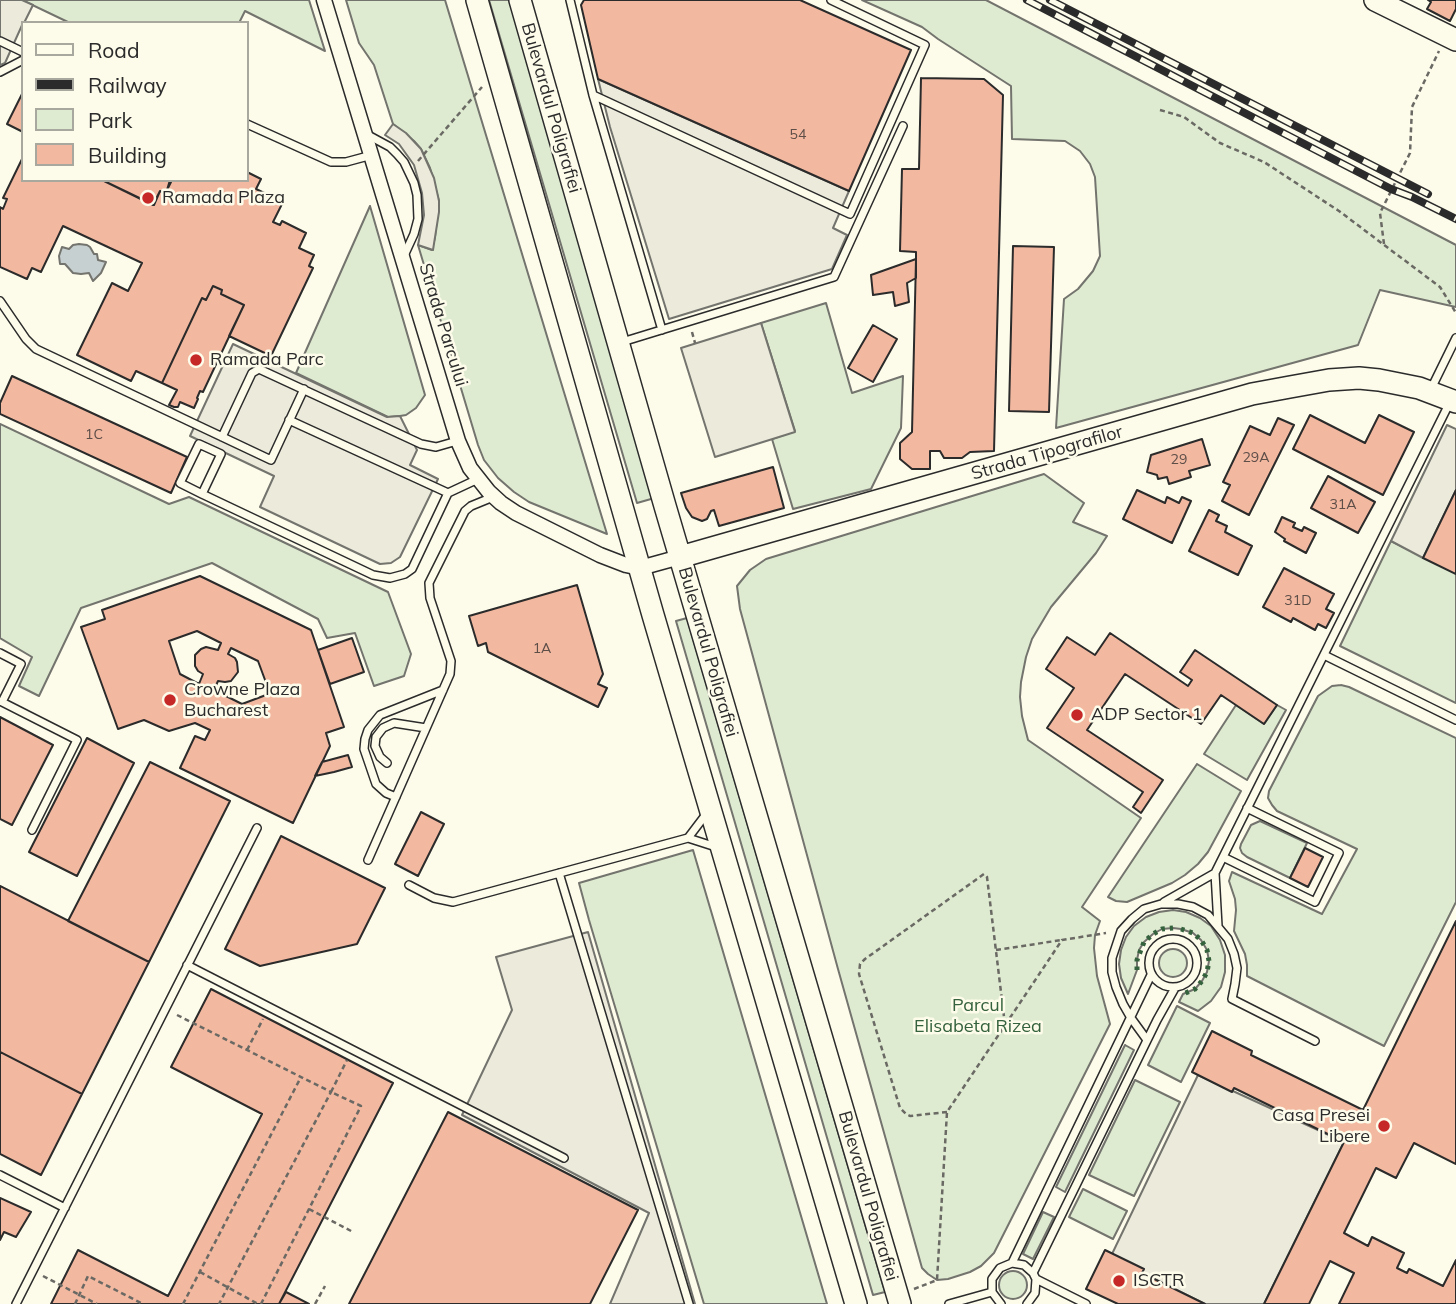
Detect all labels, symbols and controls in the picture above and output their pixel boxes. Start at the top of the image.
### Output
street label: Bulevardul Poligrafiei [516,20,586,196]
legend [21,21,248,182]
text: Road [88,37,139,63]
text: Railway [88,72,167,98]
text: Park [88,107,132,133]
house number: 54 [790,127,806,143]
text: Building [88,142,167,168]
place label: Ramada Plaza [162,187,285,209]
marker: Ramada Plaza [140,190,156,206]
street label: Strada Parcului [414,261,472,389]
place label: Ramada Parc [210,349,324,371]
marker: Ramada Parc [188,352,204,368]
street label: Strada Tipografilor [969,421,1125,485]
house number: 1C [85,427,103,443]
house number: 29A [1242,450,1270,466]
house number: 29 [1171,452,1187,468]
house number: 31A [1329,497,1357,513]
street label: Bulevardul Poligrafiei [673,564,743,740]
house number: 31D [1284,593,1312,609]
house number: 1A [533,641,551,657]
place label: Crowne Plaza Bucharest [184,679,300,722]
marker: Crowne Plaza Bucharest [162,692,178,708]
place label: ADP Sector 1 [1091,704,1203,726]
marker: ADP Sector 1 [1069,707,1085,723]
park label: Parcul Elisabeta Rizea [914,995,1042,1038]
place label: Casa Presei Libere [1272,1105,1370,1148]
street label: Bulevardul Poligrafiei [833,1108,903,1284]
marker: Casa Presei Libere [1376,1118,1392,1134]
place label: ISCTR [1133,1270,1184,1292]
marker: ISCTR [1111,1273,1127,1289]

